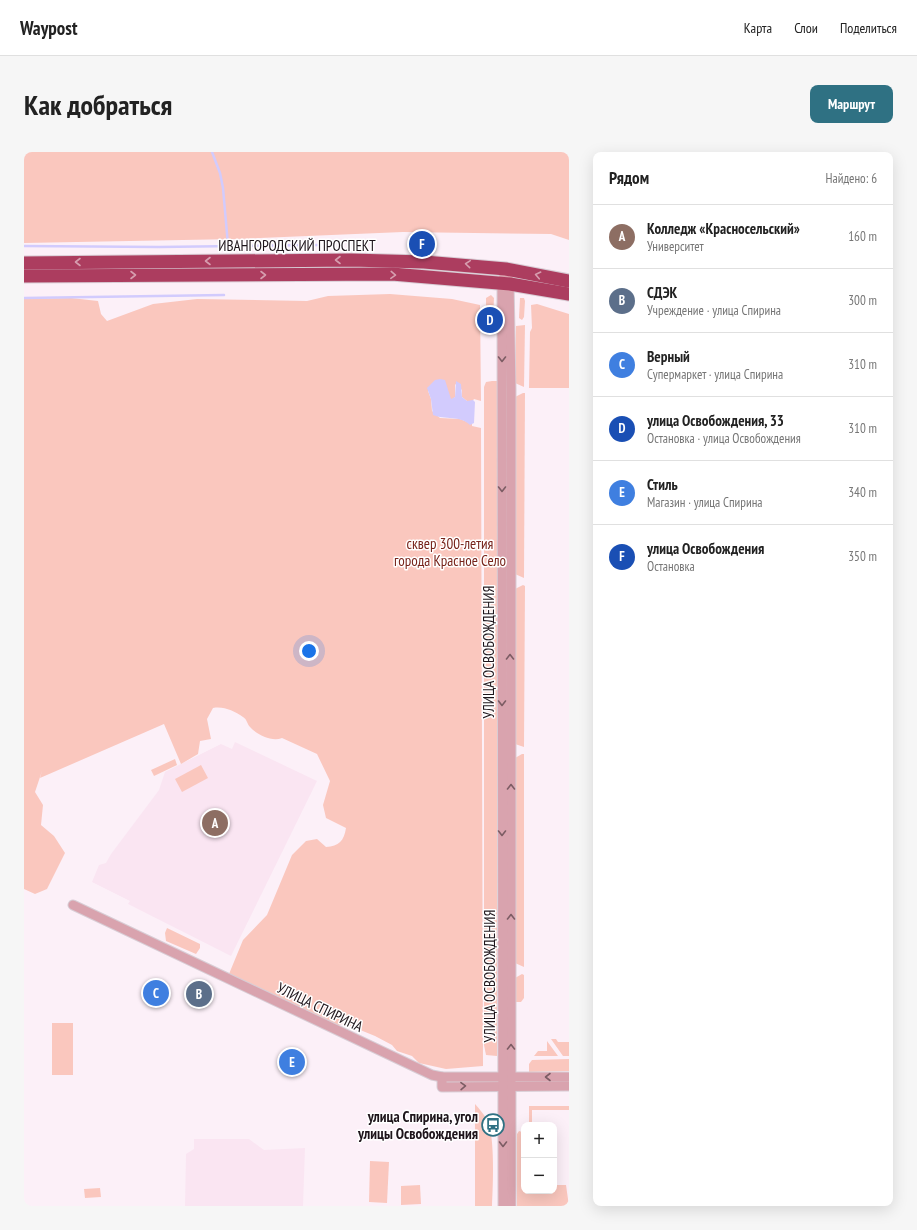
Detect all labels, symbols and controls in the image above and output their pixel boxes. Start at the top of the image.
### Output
text: Waypost [20,16,77,40]
text: Карта [744,19,772,37]
text: Слои [794,19,818,37]
text: Поделиться [840,19,897,37]
button: Маршрут [810,85,893,123]
text: Как добраться [24,86,172,123]
text: Рядом [609,167,649,189]
text: Найдено: 6 [826,170,877,187]
text: Колледж «Красносельский» [647,219,800,238]
text: A [619,228,625,245]
text: 160 m [848,228,877,245]
pin: F [409,229,435,259]
street label: ИВАНГОРОДСКИЙ ПРОСПЕКТ [218,236,376,255]
text: Университет [647,238,704,255]
one-way arrow [335,256,341,264]
one-way arrow [205,257,211,265]
one-way arrow [75,258,81,266]
one-way arrow [465,260,471,269]
one-way arrow [390,270,396,279]
one-way arrow [130,271,136,279]
one-way arrow [260,271,266,279]
one-way arrow [535,271,541,279]
text: СДЭК [647,283,677,302]
text: B [619,292,625,309]
text: 300 m [848,292,877,309]
text: Учреждение · улица Спирина [647,302,781,319]
pin: D [477,305,503,335]
text: Верный [647,347,690,366]
one-way arrow [498,356,506,362]
text: C [619,356,625,373]
text: 310 m [848,356,877,373]
text: Супермаркет · улица Спирина [647,366,783,383]
text: улица Освобождения, 33 [647,411,784,430]
text: D [619,420,625,437]
text: 310 m [848,420,877,437]
text: Остановка · улица Освобождения [647,430,801,447]
text: Стиль [647,475,678,494]
text: E [619,484,625,501]
text: 340 m [848,484,877,501]
one-way arrow [498,486,506,492]
text: Магазин · улица Спирина [647,494,763,511]
park label: сквер 300-летия города Красное Село [394,534,506,570]
text: улица Освобождения [647,539,764,558]
text: F [619,548,625,565]
text: 350 m [848,548,877,565]
text: Остановка [647,558,695,575]
street label: УЛИЦА ОСВОБОЖДЕНИЯ [479,586,498,718]
your location [299,641,319,661]
one-way arrow [506,654,514,660]
one-way arrow [498,700,506,706]
one-way arrow [507,784,515,790]
pin: A [202,808,228,838]
one-way arrow [498,830,506,836]
street label: УЛИЦА ОСВОБОЖДЕНИЯ [480,910,499,1042]
one-way arrow [507,914,515,920]
pin: C [143,978,169,1008]
street label: УЛИЦА СПИРИНА [274,978,367,1036]
pin: B [186,979,212,1009]
one-way arrow [507,1044,515,1050]
pin: E [279,1047,305,1077]
one-way arrow [545,1073,551,1081]
one-way arrow [460,1082,466,1090]
place label: улица Спирина, угол улицы Освобождения [357,1107,478,1143]
bus stop icon: улица Спирина, угол улицы Освобождения [480,1112,506,1138]
map controls [521,1122,557,1194]
button: + [521,1122,557,1158]
one-way arrow [499,1141,507,1147]
button: − [521,1158,557,1194]

